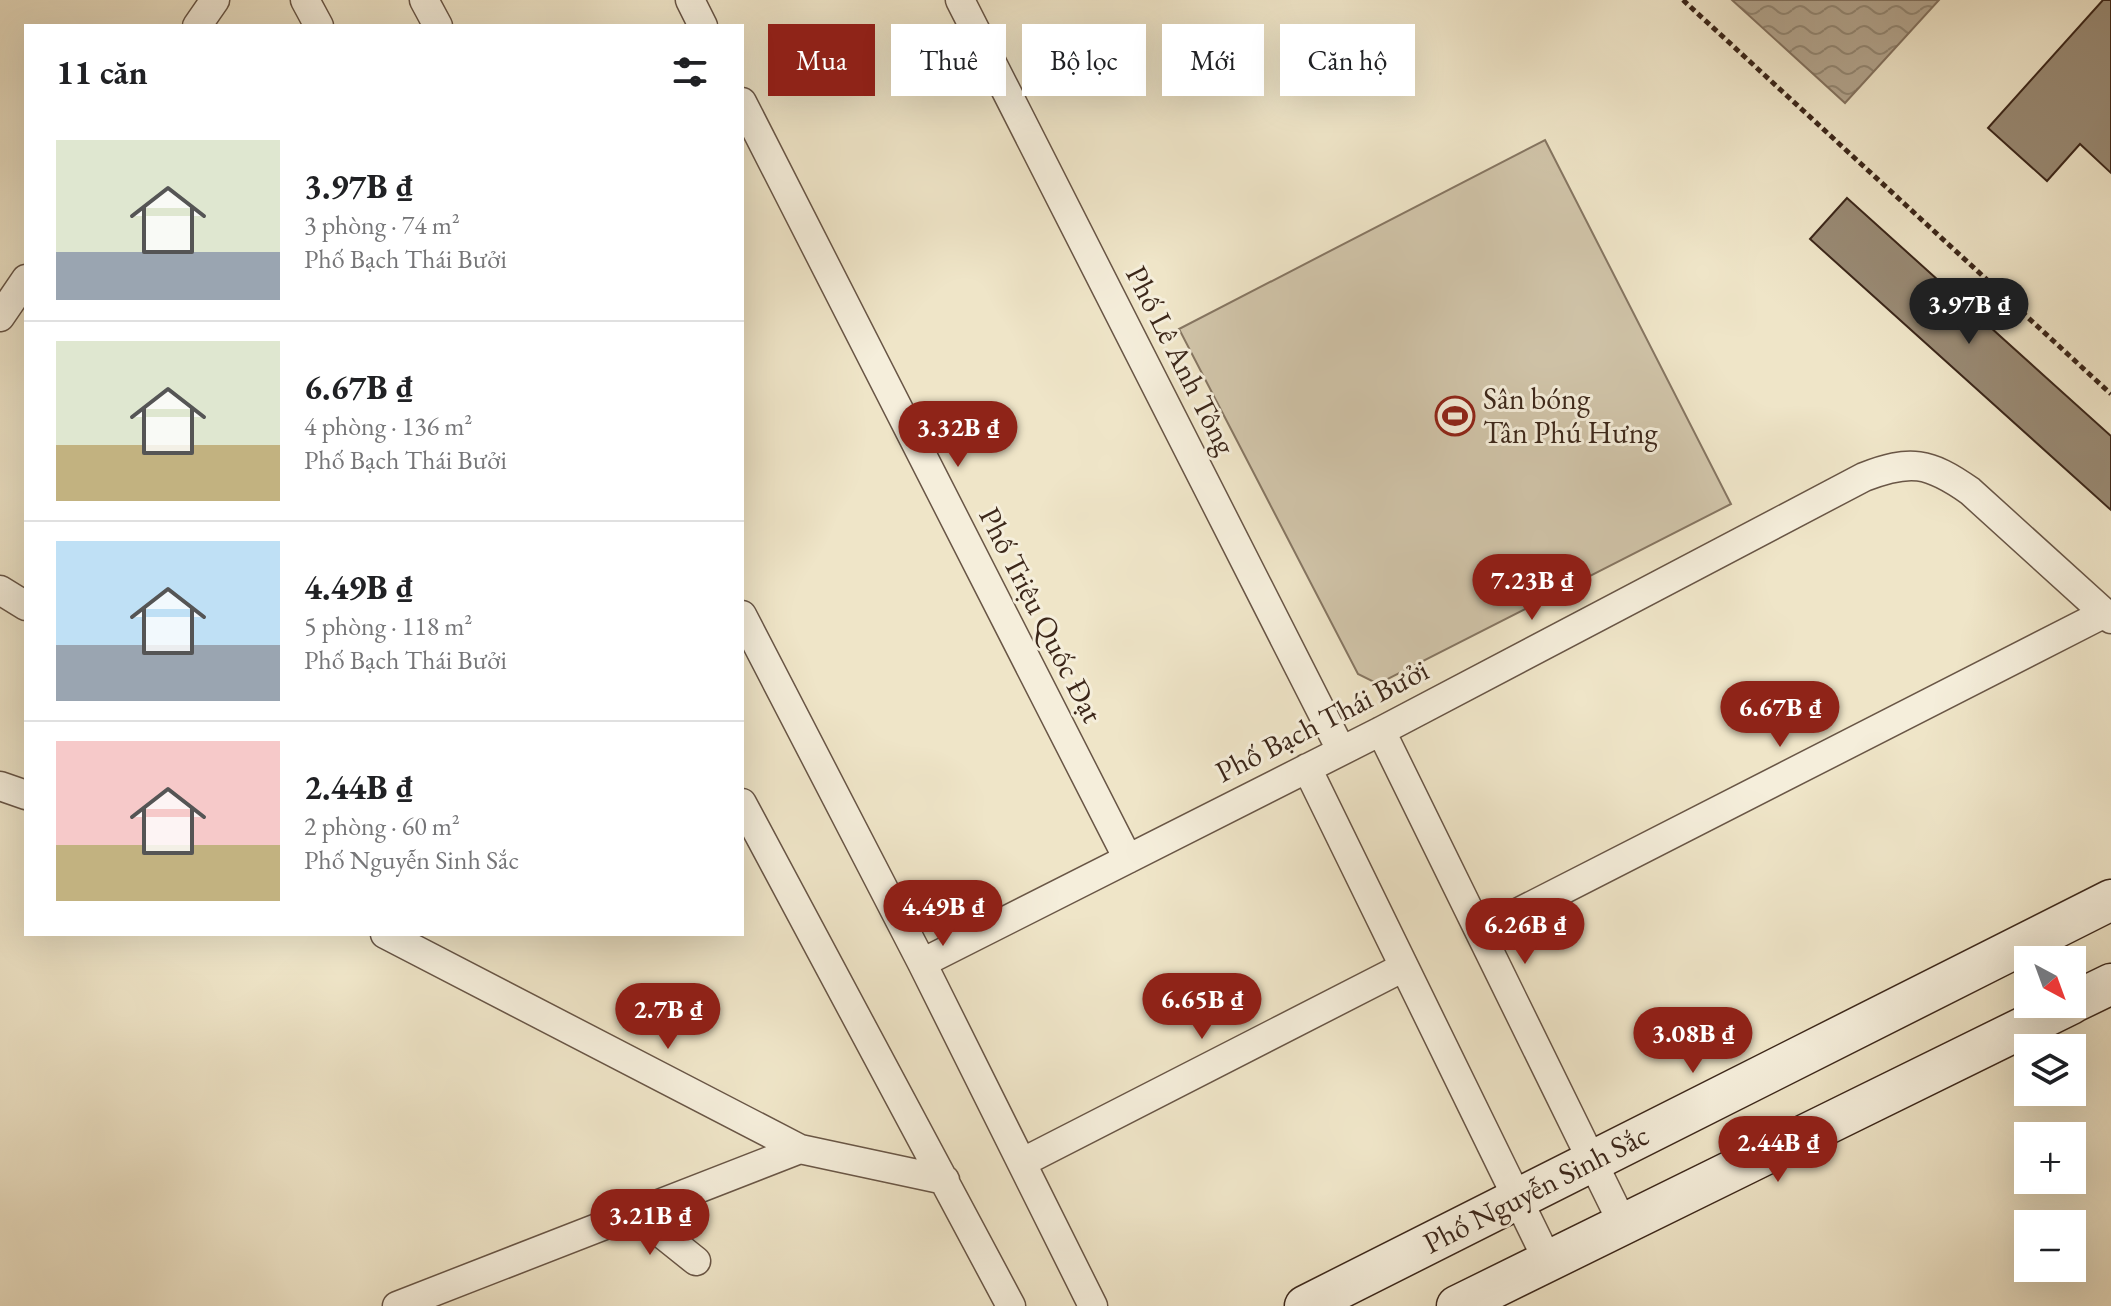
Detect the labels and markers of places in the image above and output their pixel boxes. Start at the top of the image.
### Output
pin: 3.97B ₫ [1895,278,2043,346]
place label: Sân bóng Tân Phú Hưng [1483,379,1659,452]
sports icon: Sân bóng Tân Phú Hưng [1434,395,1476,437]
pin: 3.32B ₫ [884,401,1032,469]
pin: 7.23B ₫ [1458,554,1606,622]
pin: 6.67B ₫ [1706,681,1854,749]
pin: 4.49B ₫ [869,880,1017,948]
pin: 6.26B ₫ [1451,898,1599,966]
pin: 6.65B ₫ [1128,973,1276,1041]
pin: 2.7B ₫ [603,983,733,1051]
pin: 3.08B ₫ [1619,1007,1767,1075]
pin: 2.44B ₫ [1704,1116,1852,1184]
pin: 3.21B ₫ [576,1189,724,1257]

